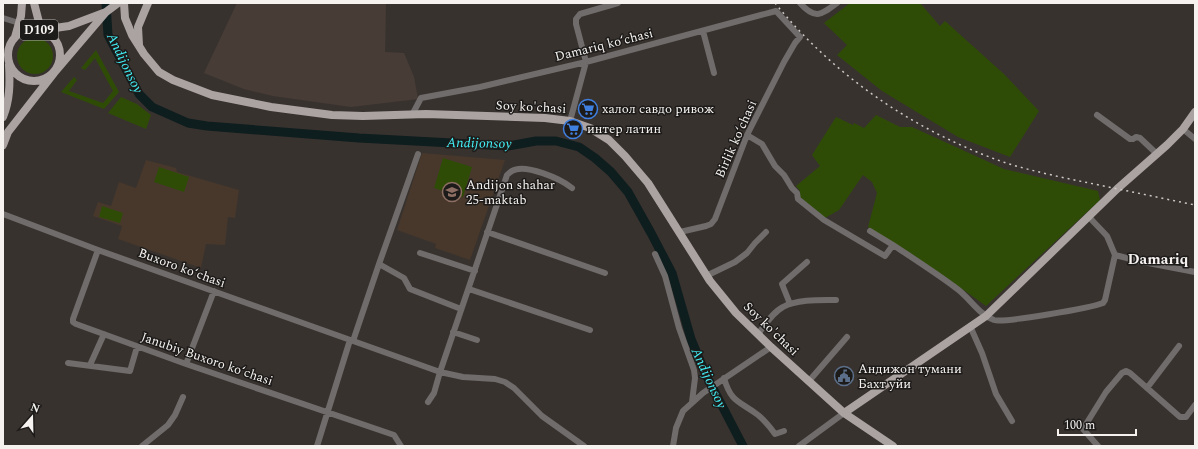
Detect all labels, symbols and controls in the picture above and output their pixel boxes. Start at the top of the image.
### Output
road number: D109 [20,20,58,40]
street label: Damariq koʻchasi [553,23,655,67]
water label: Andijonsoy [101,28,149,97]
street label: Soy ko'chasi [495,95,567,119]
street label: Birlik koʻchasi [710,97,762,181]
supermarket icon: халол савдо ривож [577,98,599,120]
place label: халол савдо ривож [602,99,714,119]
supermarket icon: интер латин [562,118,584,140]
place label: интер латин [587,119,661,139]
water label: Andijonsoy [445,132,512,154]
place label: Andijon shahar 25-maktab [466,175,555,210]
school or university icon: Andijon shahar 25-maktab [441,181,463,203]
street label: Buxoro koʻchasi [136,243,228,293]
district label: Damariq [1127,248,1189,271]
street label: Soy ko'chasi [739,297,803,361]
street label: Janubiy Buxoro koʻchasi [138,327,276,391]
water label: Andijonsoy [685,343,733,413]
place label: Андижон тумани Бахт уйи [858,359,962,394]
public building icon: Андижон тумани Бахт уйи [833,365,855,387]
north arrow [12,397,52,437]
text: N [28,399,42,418]
scale bar [1058,411,1136,437]
text: 100 m [1064,416,1095,435]

